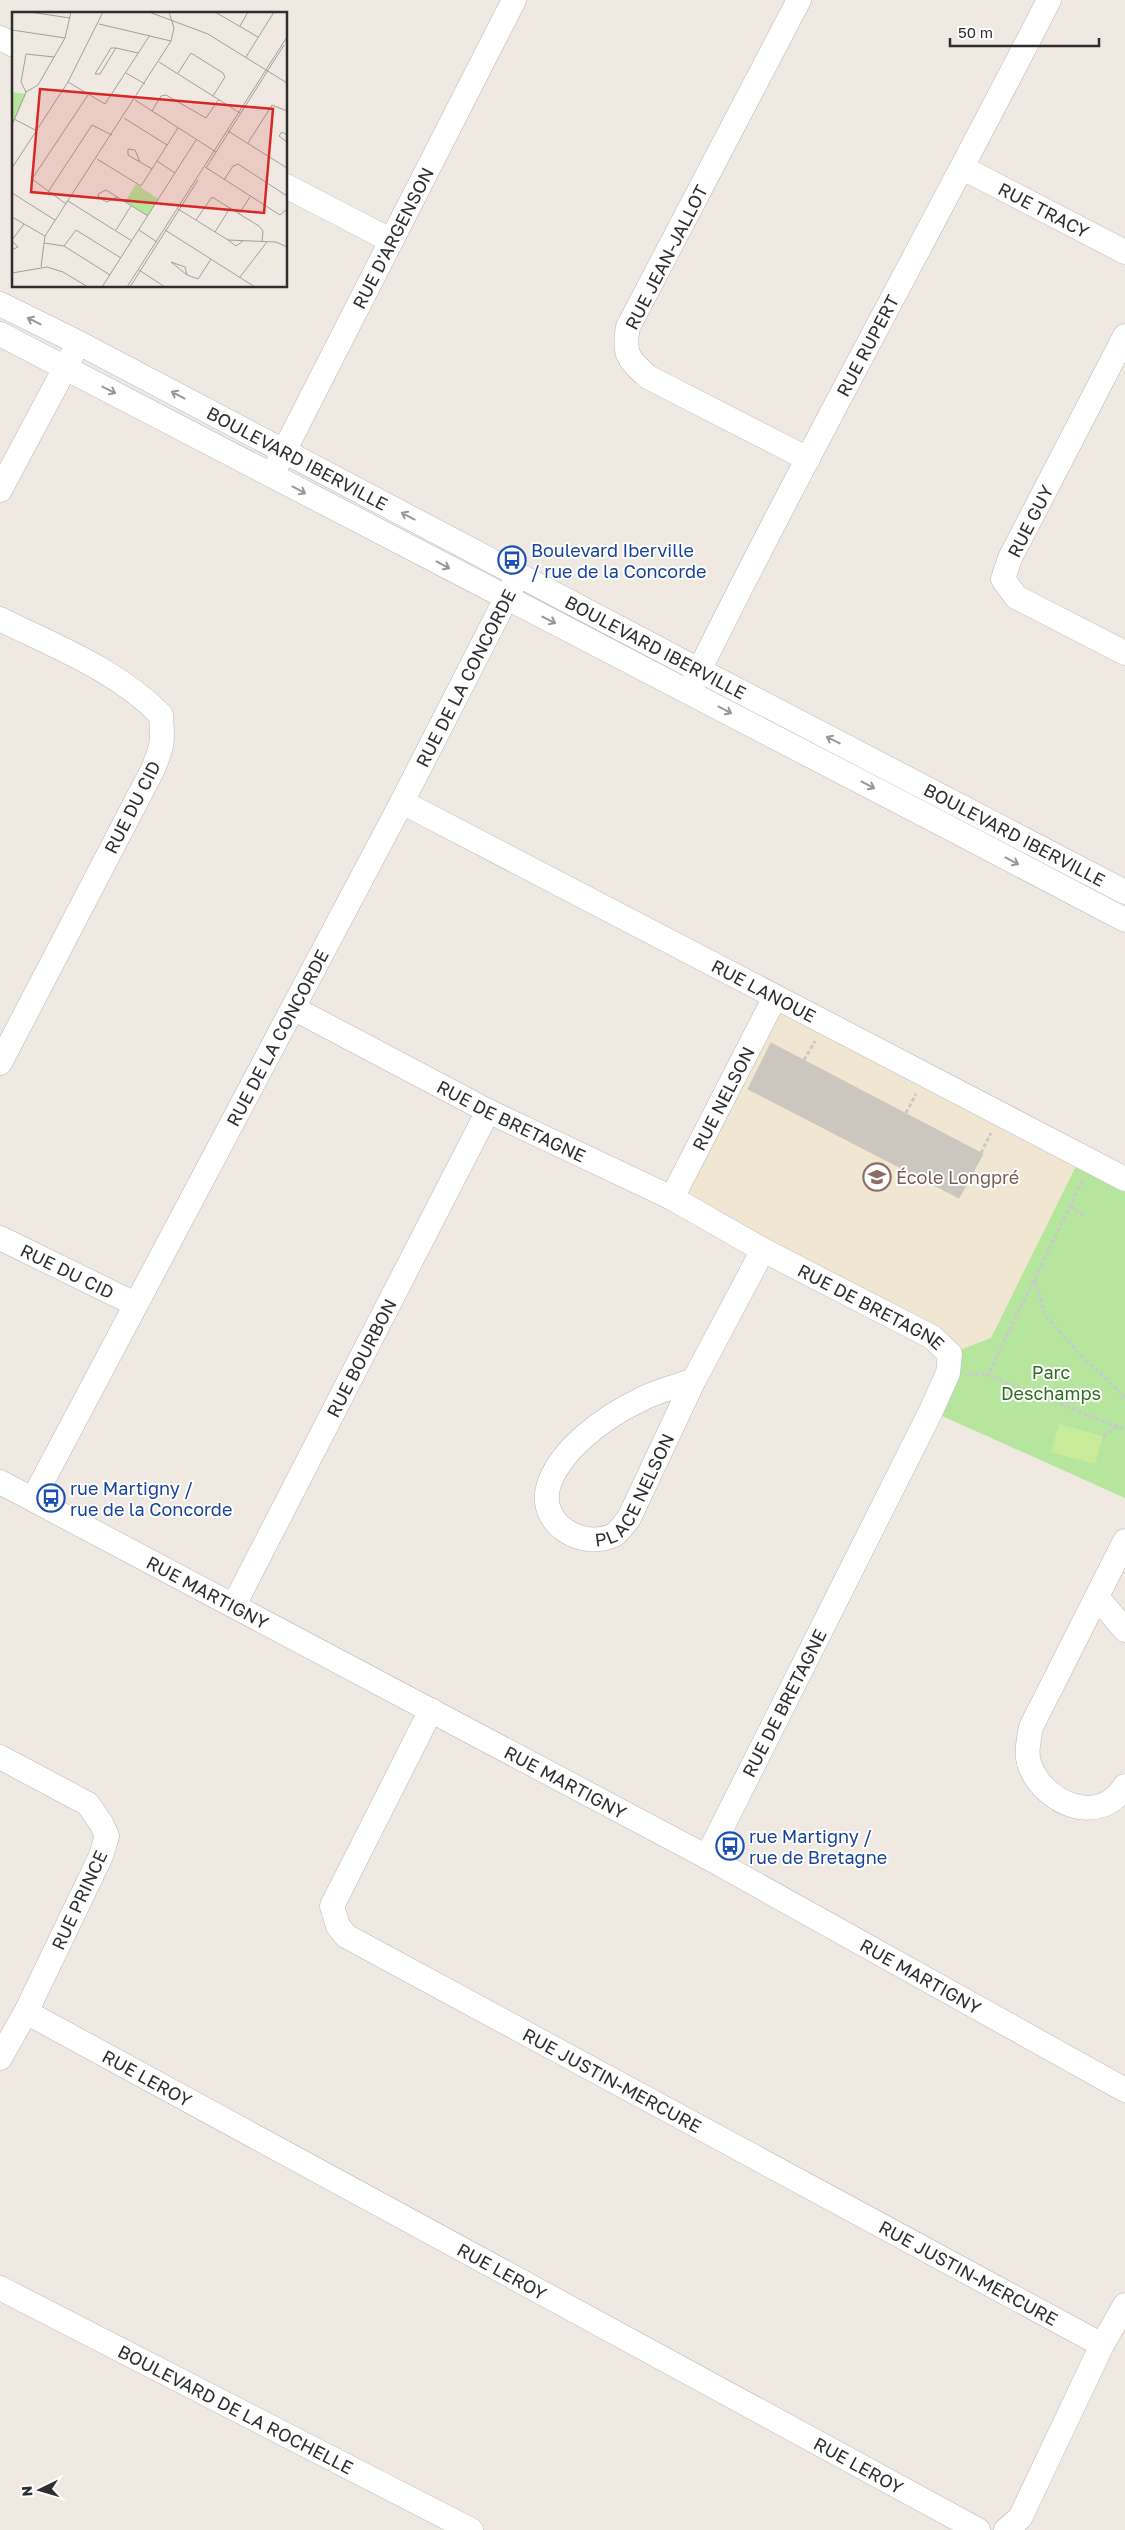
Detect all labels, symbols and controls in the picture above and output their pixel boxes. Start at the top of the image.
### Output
inset map [12,12,288,288]
scale bar [950,15,1099,47]
text: 50 m [958,23,993,41]
street label: RUE D'ARGENSON [348,163,438,312]
street label: RUE TRACY [995,177,1093,243]
street label: RUE JEAN-JALLOT [620,181,712,333]
street label: RUE RUPERT [831,291,903,400]
one-way arrow [27,315,42,325]
one-way arrow [101,386,115,396]
one-way arrow [171,390,186,399]
street label: BOULEVARD IBERVILLE [203,401,392,515]
street label: RUE GUY [1002,481,1058,561]
one-way arrow [292,485,307,495]
one-way arrow [401,511,416,521]
place label: Boulevard Iberville / rue de la Concorde [531,539,707,582]
bus stop icon: Boulevard Iberville / rue de la Concorde [497,545,527,575]
one-way arrow [435,561,450,570]
street label: RUE DE LA CONCORDE [411,585,520,771]
street label: BOULEVARD IBERVILLE [561,590,750,704]
one-way arrow [541,615,556,625]
one-way arrow [717,705,732,715]
one-way arrow [826,735,841,745]
street label: RUE DU CID [99,757,165,857]
street label: BOULEVARD IBERVILLE [920,778,1109,891]
one-way arrow [861,780,876,790]
one-way arrow [1004,857,1019,866]
street label: RUE DE LA CONCORDE [221,946,333,1130]
street label: RUE LANOUE [708,954,820,1027]
street label: RUE NELSON [687,1043,759,1154]
street label: RUE DE BRETAGNE [433,1075,589,1167]
school or university icon: École Longpré [862,1162,892,1192]
place label: École Longpré [896,1166,1019,1188]
street label: RUE DU CID [17,1239,118,1303]
street label: RUE DE BRETAGNE [794,1259,949,1354]
street label: RUE BOURBON [322,1295,401,1421]
park label: Parc Deschamps [1001,1361,1101,1404]
street label: PLACE NELSON [593,1430,678,1551]
place label: rue Martigny / rue de la Concorde [70,1477,232,1520]
bus stop icon: rue Martigny / rue de la Concorde [36,1483,66,1513]
street label: RUE MARTIGNY [143,1551,273,1634]
street label: RUE DE BRETAGNE [737,1625,831,1781]
street label: RUE MARTIGNY [501,1741,631,1823]
place label: rue Martigny / rue de Bretagne [749,1825,887,1868]
bus stop icon: rue Martigny / rue de Bretagne [715,1831,745,1861]
street label: RUE PRINCE [46,1847,112,1953]
street label: RUE MARTIGNY [856,1934,985,2019]
street label: RUE JUSTIN-MERCURE [519,2023,705,2137]
street label: RUE LEROY [99,2045,196,2111]
street label: RUE JUSTIN-MERCURE [875,2216,1062,2330]
street label: RUE LEROY [454,2238,551,2304]
street label: BOULEVARD DE LA ROCHELLE [114,2340,357,2479]
street label: RUE LEROY [810,2432,908,2499]
north arrow [15,2465,65,2515]
text: N [18,2485,35,2497]

